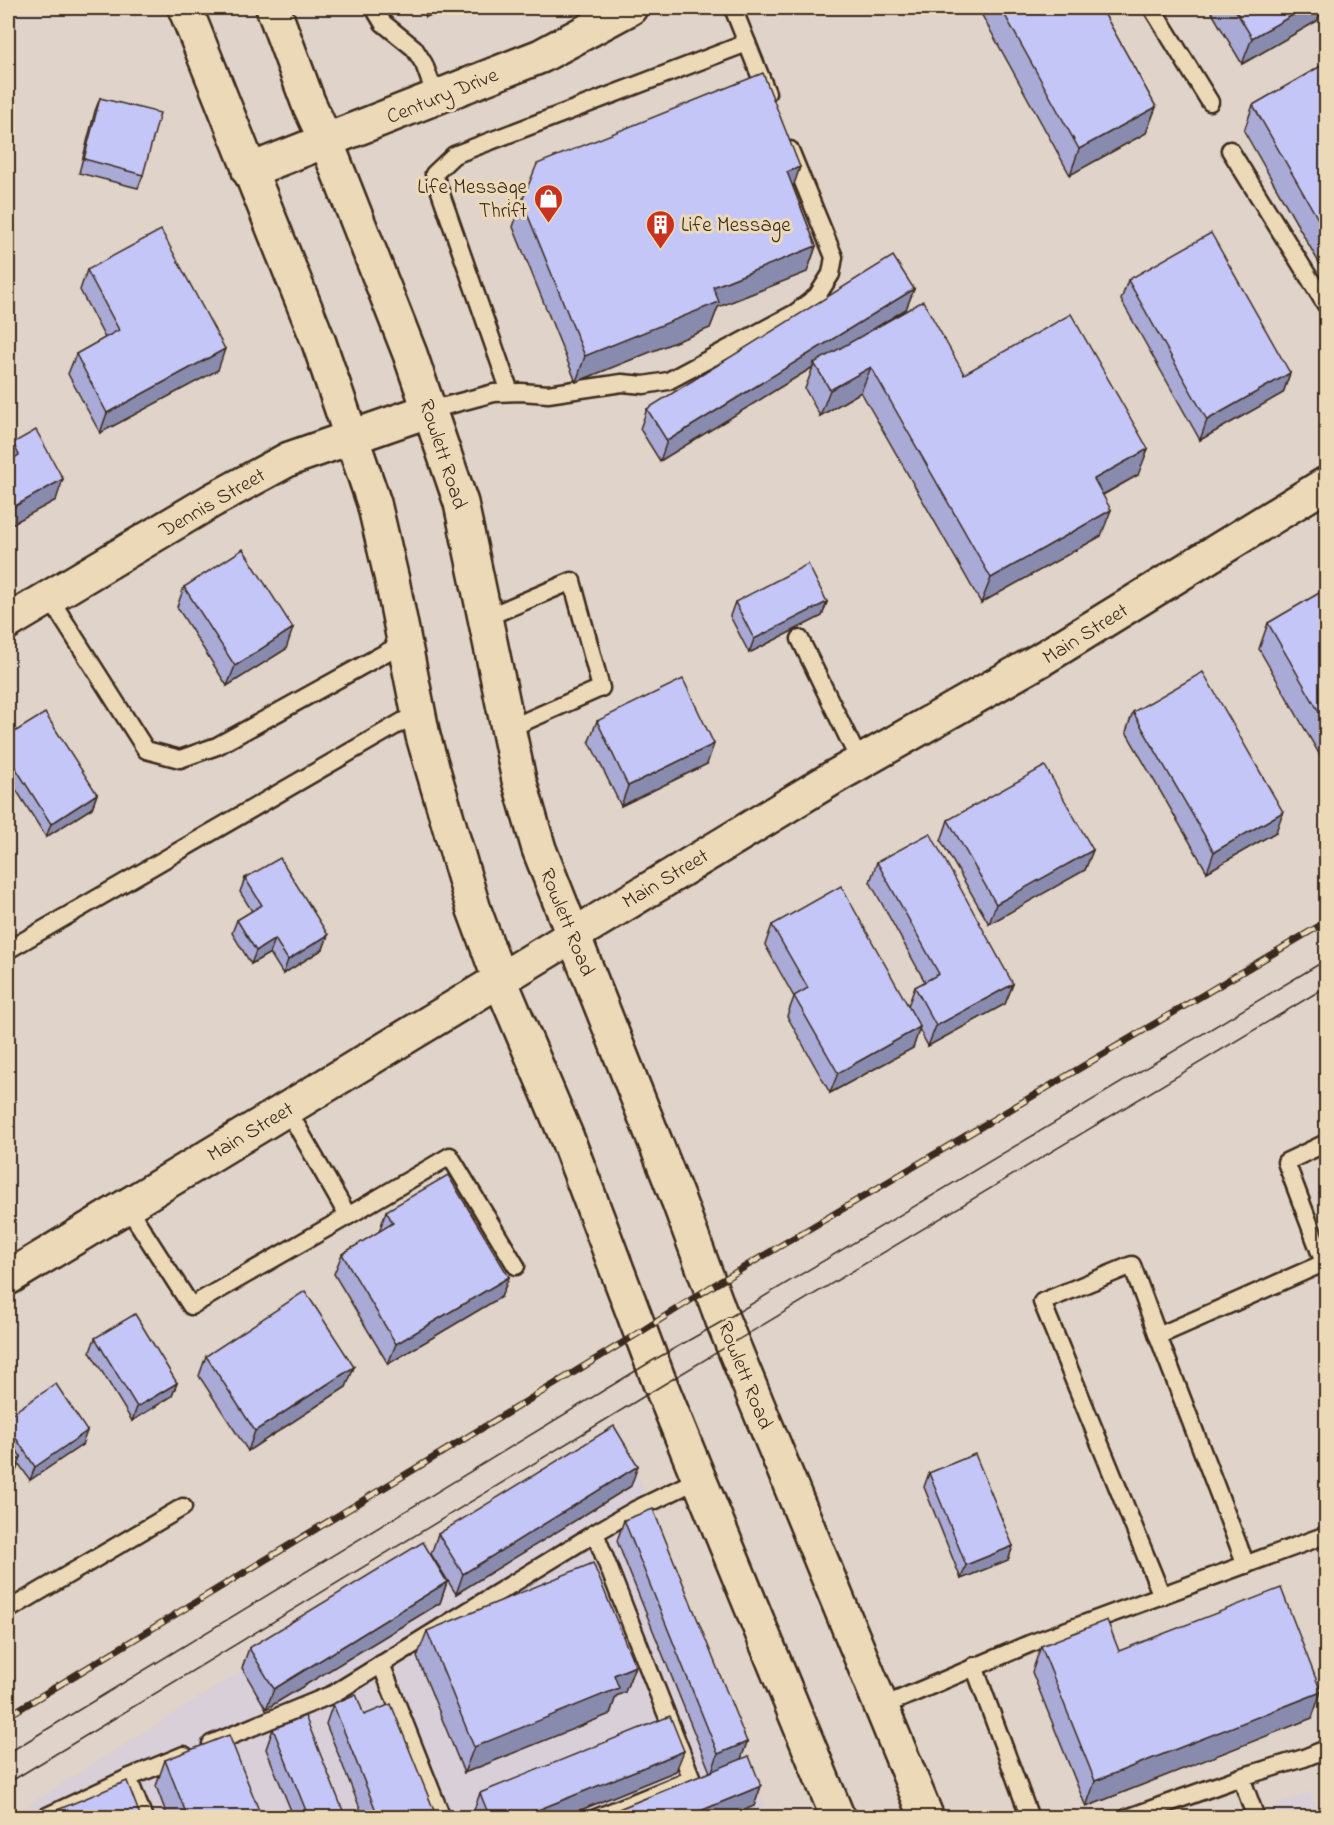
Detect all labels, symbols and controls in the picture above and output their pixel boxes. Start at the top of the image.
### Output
street label: Century Drive [383,61,504,135]
place label: Life Message Thrift [417,173,528,227]
shop icon: Life Message Thrift [532,182,564,224]
building icon: Life Message [644,208,676,250]
place label: Life Message [681,211,791,243]
street label: Rowlett Road [410,396,474,514]
street label: Dennis Street [153,461,272,547]
street label: Main Street [1037,596,1135,673]
street label: Main Street [617,842,715,917]
street label: Rowlett Road [531,864,601,981]
street label: Main Street [202,1095,300,1170]
street label: Rowlett Road [709,1317,779,1434]

